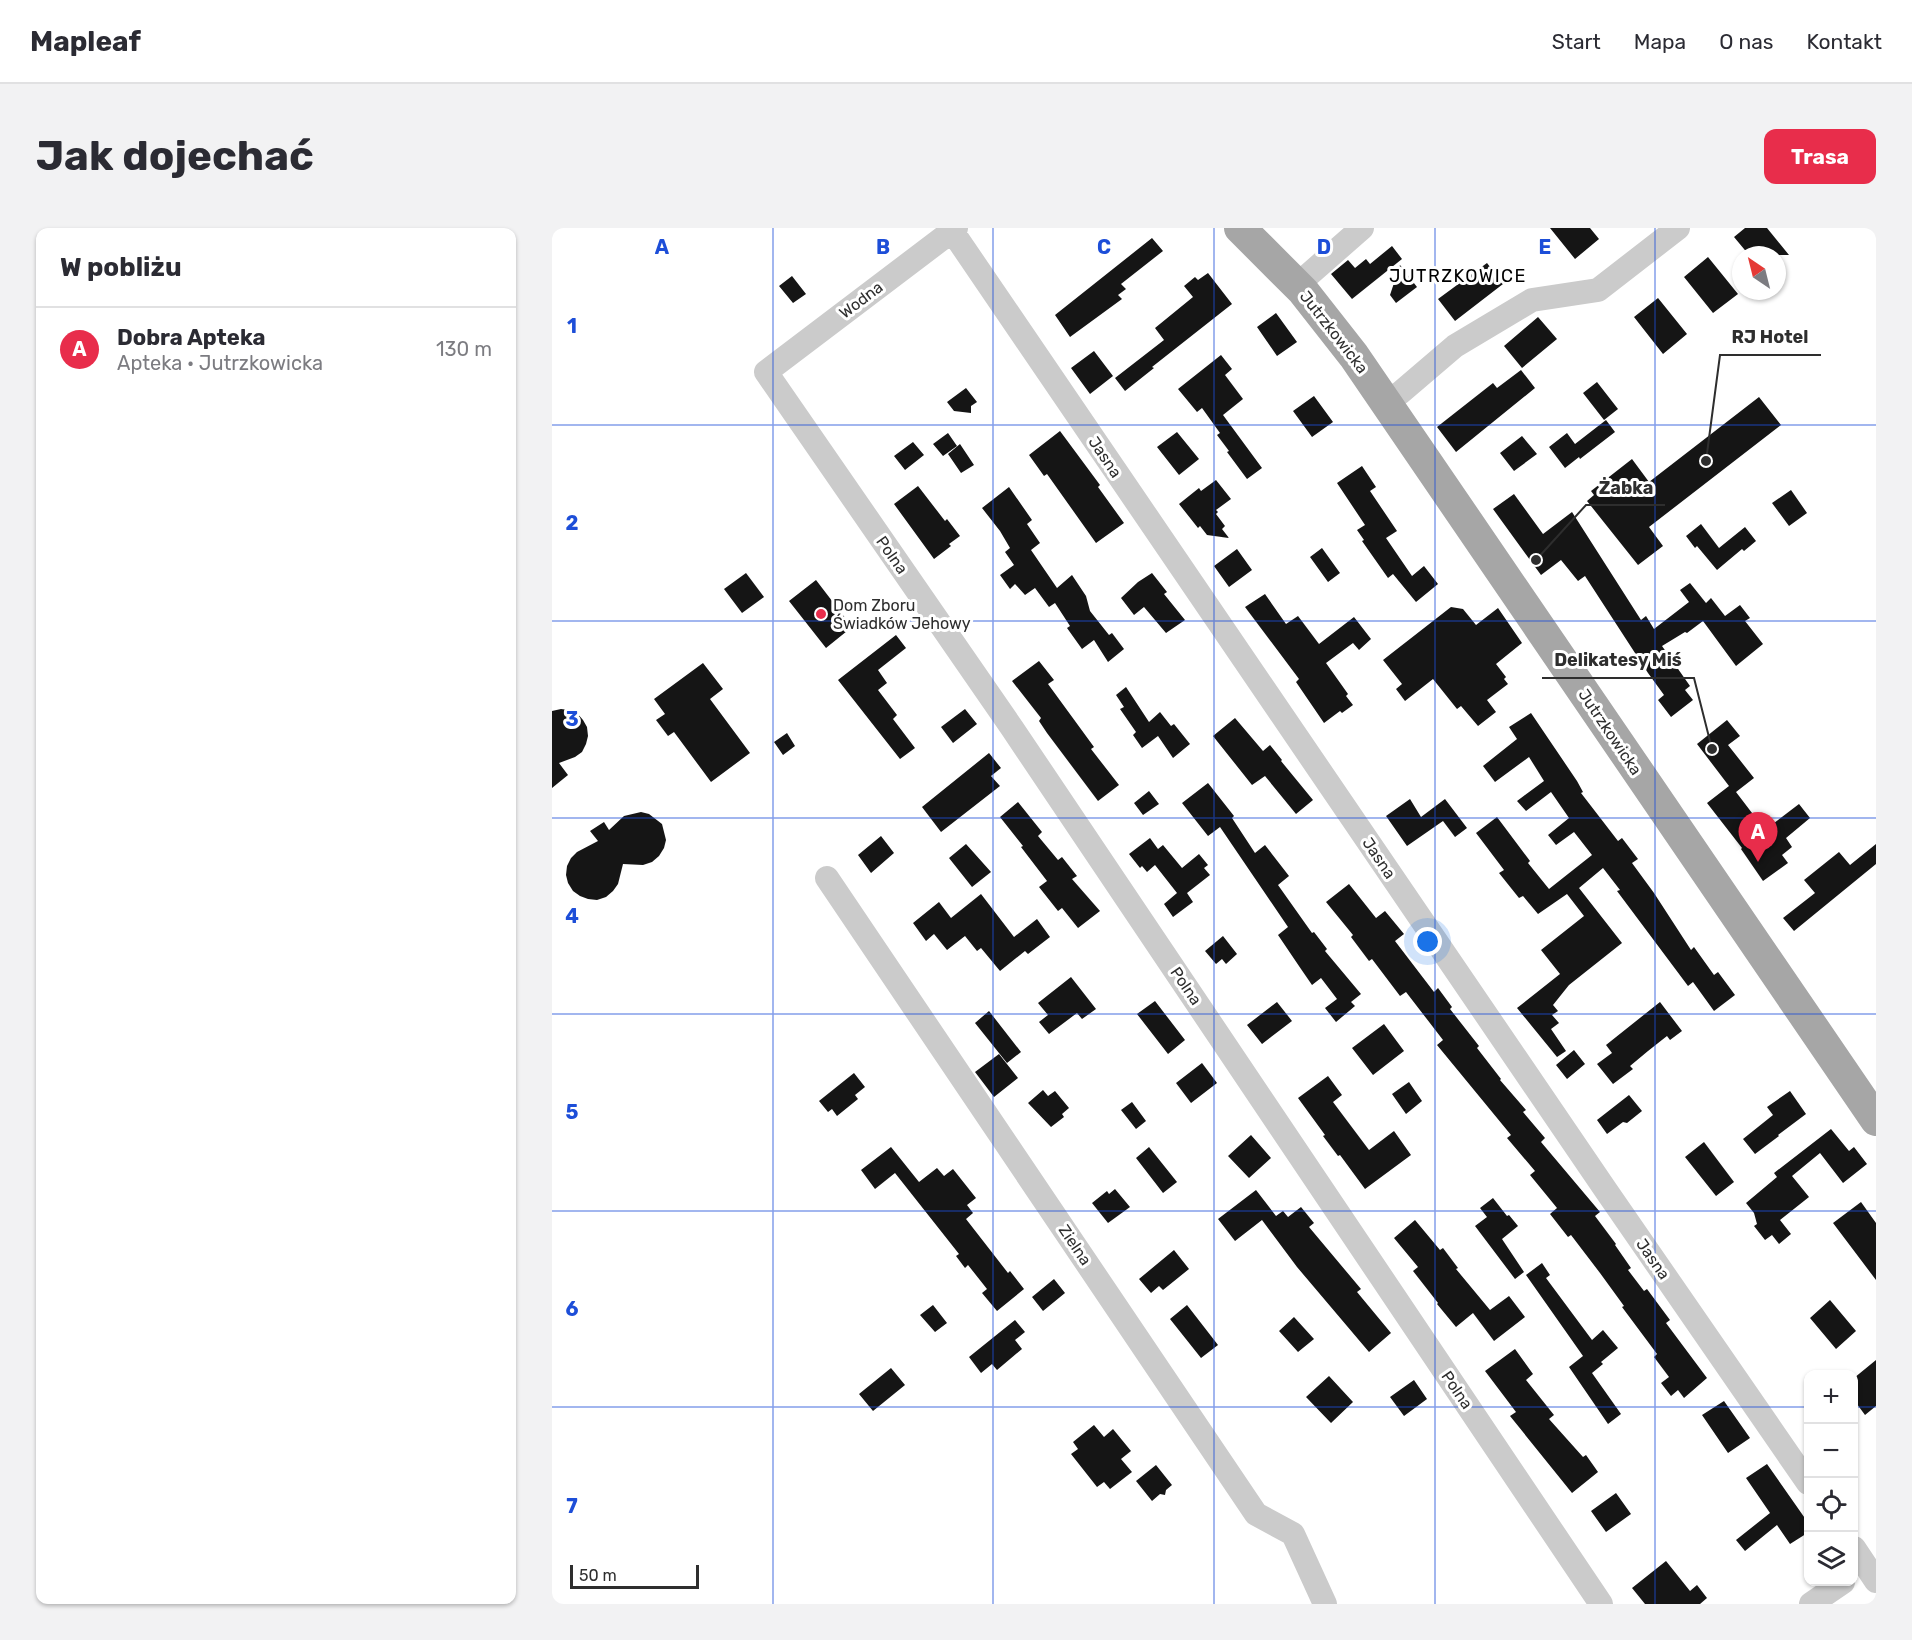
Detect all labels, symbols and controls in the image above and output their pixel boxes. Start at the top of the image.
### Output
text: Mapleaf [30,25,141,58]
text: Start [1552,29,1601,54]
text: Mapa [1634,29,1686,54]
text: O nas [1719,29,1774,54]
text: Kontakt [1807,29,1882,54]
button: Trasa [1764,129,1876,184]
text: Jak dojechać [36,131,314,181]
text: A [655,235,670,259]
text: B [876,235,890,259]
text: C [1097,235,1111,259]
text: D [1317,235,1331,259]
text: E [1539,235,1551,259]
north arrow [1732,246,1786,300]
text: W pobliżu [60,252,182,283]
district label: JUTRZKOWICE [1389,265,1527,287]
street label: Wodna [835,277,887,323]
street label: Jutrzkowicka [1296,287,1372,377]
text: 1 [567,314,577,338]
callout: RJ Hotel [1720,319,1821,355]
text: Dobra Apteka [117,324,266,351]
text: RJ Hotel [1732,326,1808,348]
text: A [72,337,87,361]
text: 130 m [436,337,492,361]
text: Apteka · Jutrzkowicka [117,351,323,375]
street label: Jasna [1084,433,1126,481]
callout: Żabka [1586,469,1665,505]
text: Żabka [1599,477,1653,499]
text: 2 [566,511,579,535]
street label: Polna [872,532,912,578]
place label: Dom Zboru Świadków Jehowy [833,596,971,633]
marker: Dom Zboru Świadków Jehowy [814,607,828,621]
callout: Delikatesy Miś [1542,642,1694,678]
text: Delikatesy Miś [1554,649,1682,671]
street label: Jutrzkowicka [1574,685,1646,779]
text: 3 [565,707,579,731]
pin: A [1738,812,1778,862]
street label: Jasna [1358,834,1400,882]
text: 4 [565,904,579,928]
your location [1413,927,1442,956]
street label: Polna [1166,963,1206,1009]
text: 5 [566,1100,579,1124]
street label: Zielna [1055,1221,1095,1269]
street label: Jasna [1632,1235,1674,1283]
text: 6 [565,1297,579,1321]
street label: Polna [1437,1367,1477,1413]
map controls [1804,1370,1858,1586]
button: + [1804,1370,1858,1424]
button: − [1804,1424,1858,1478]
button: locate [1804,1478,1858,1532]
text: 7 [566,1494,578,1518]
button: layers [1804,1532,1858,1586]
scale bar [570,1562,699,1590]
text: 50 m [579,1566,617,1585]

